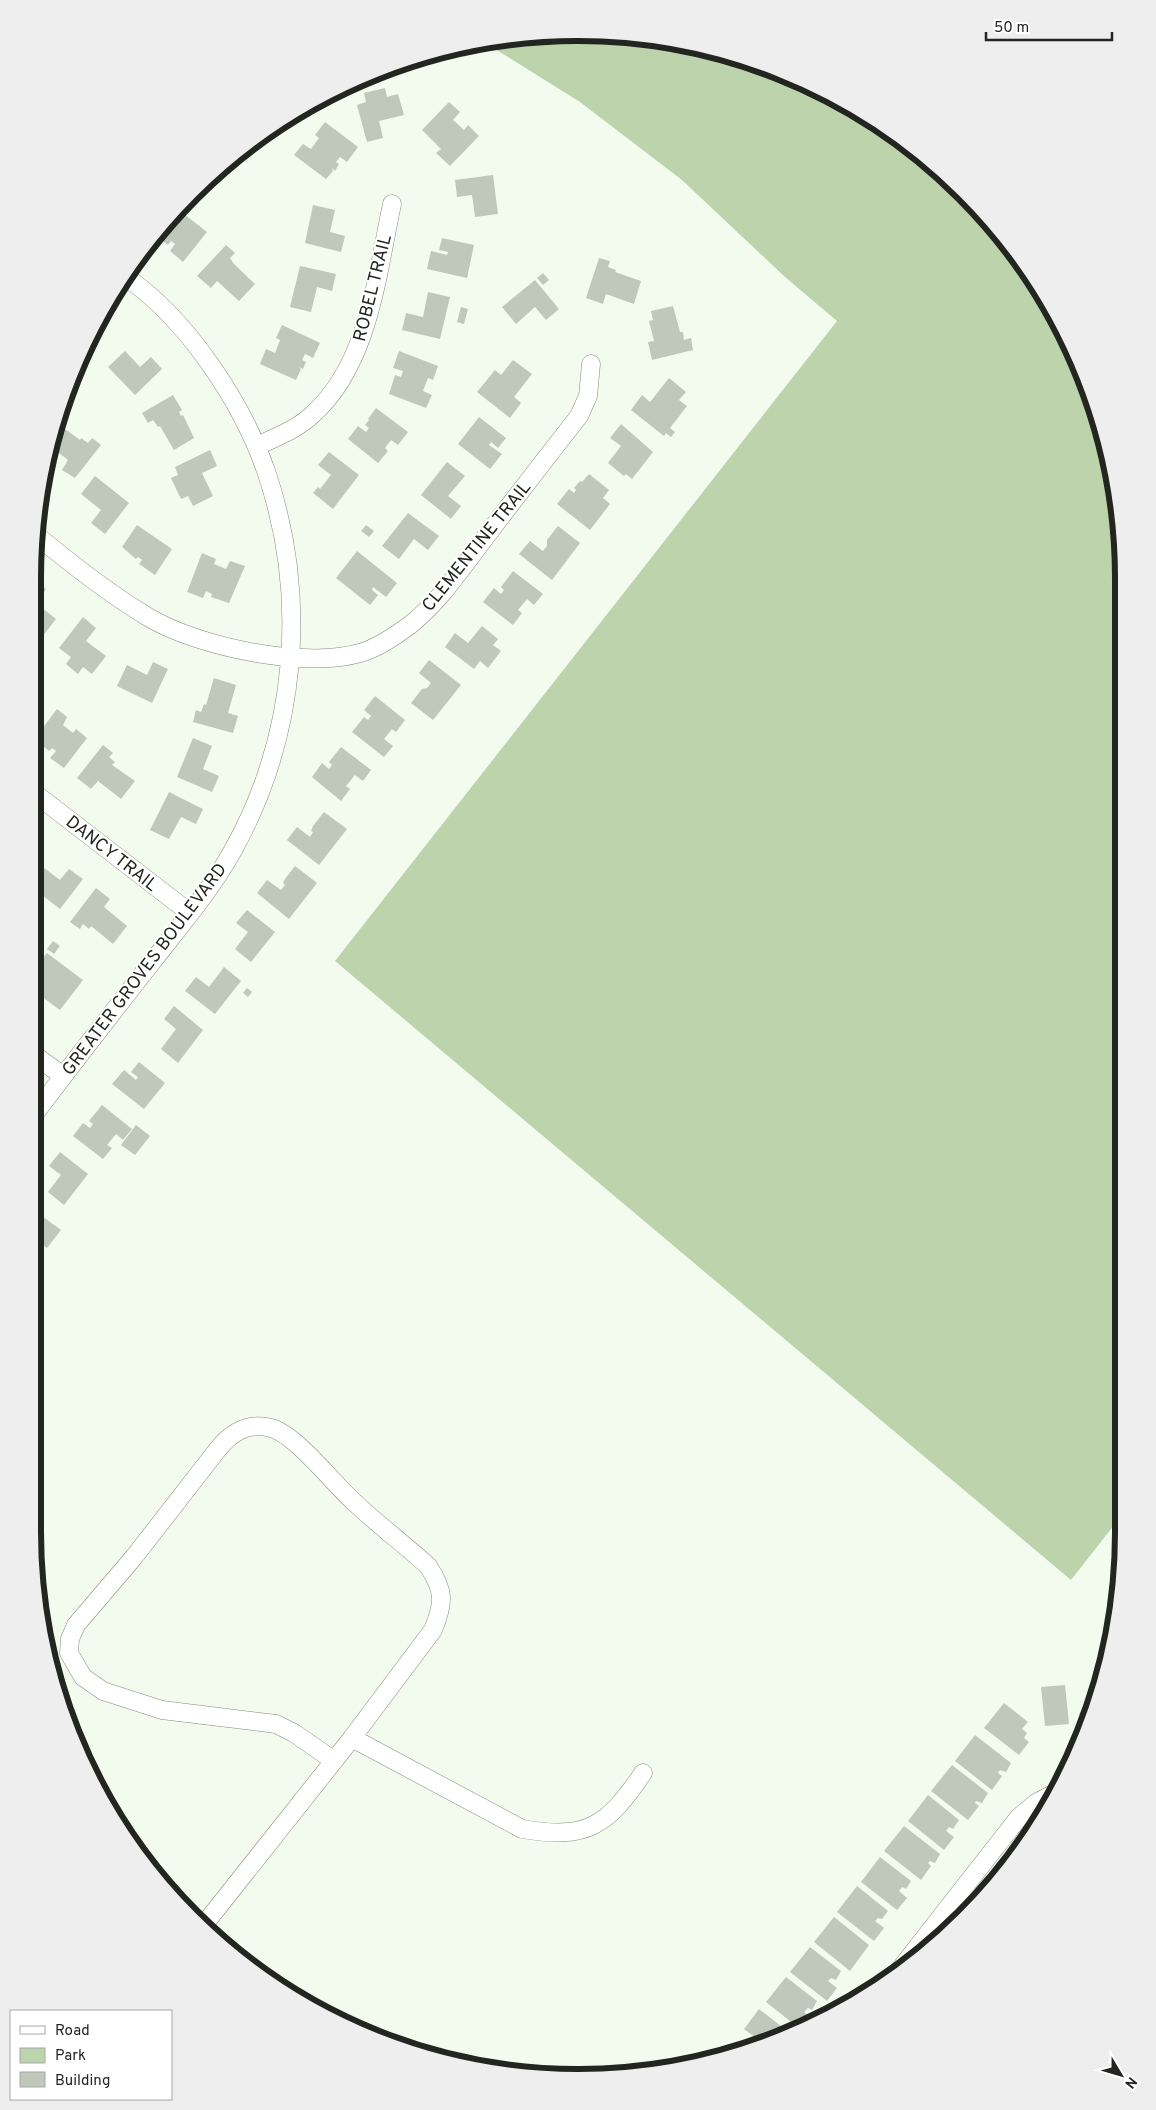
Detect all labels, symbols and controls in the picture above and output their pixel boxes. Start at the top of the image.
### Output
scale bar [986,10,1112,42]
text: 50 m [994,19,1029,38]
street label: ROBEL TRAIL [349,232,398,344]
street label: CLEMENTINE TRAIL [417,477,537,617]
street label: DANCY TRAIL [60,811,162,897]
street label: GREATER GROVES BOULEVARD [58,859,233,1081]
legend [10,2010,172,2100]
text: Road [55,2022,90,2041]
text: Park [55,2047,86,2066]
north arrow [1096,2050,1146,2100]
text: Building [55,2072,110,2091]
text: N [1120,2073,1140,2091]

